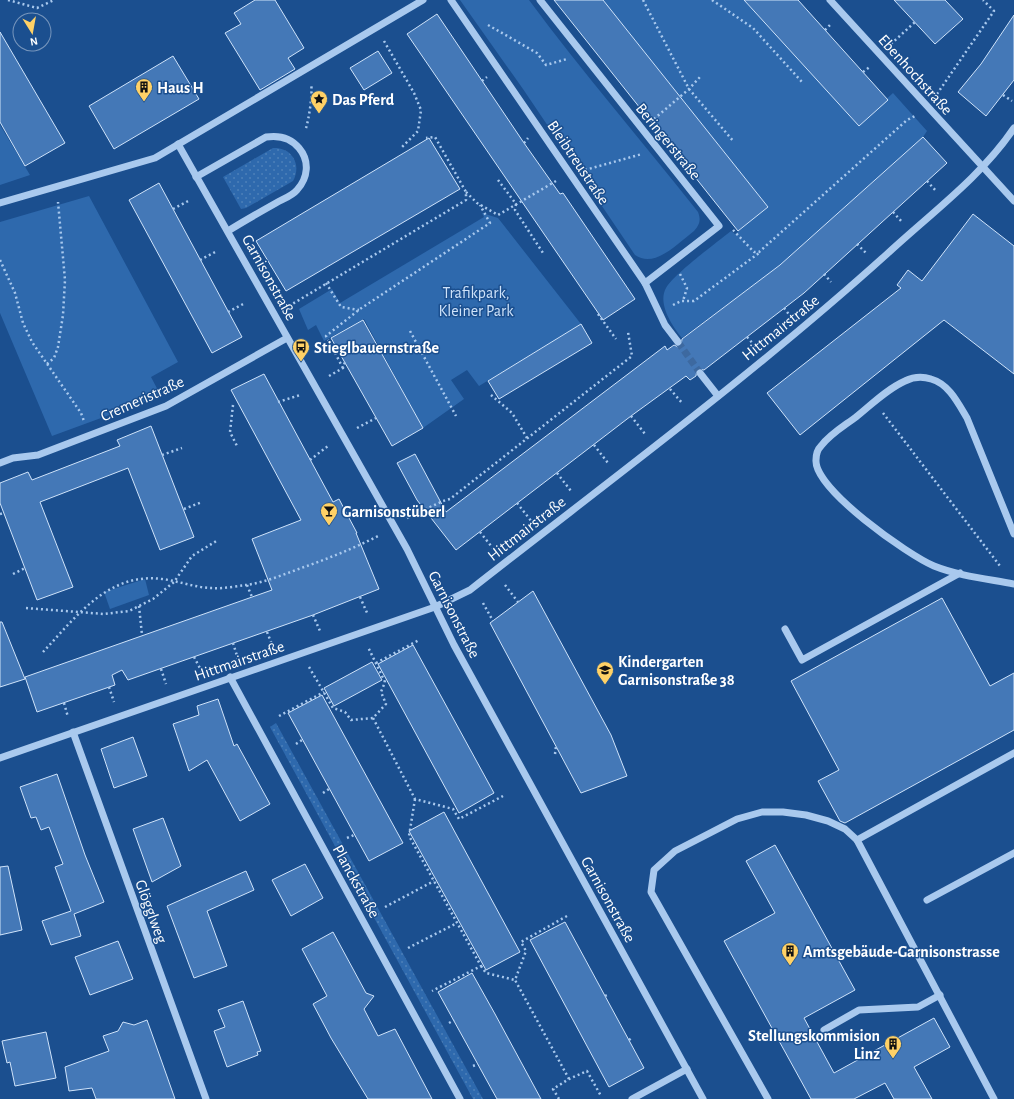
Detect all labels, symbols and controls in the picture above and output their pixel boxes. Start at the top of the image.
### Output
north arrow [12,12,52,52]
street label: Ebenhochstraße [875,31,955,118]
text: N [29,35,39,47]
building icon: Haus H [134,77,154,102]
place label: Haus H [157,80,204,96]
place icon: Das Pferd [309,89,329,114]
place label: Das Pferd [332,92,395,108]
street label: Beringerstraße [633,100,704,183]
street label: Bleibtreustraße [544,118,612,207]
street label: Garnisonstraße [239,232,299,323]
park label: Trafikpark, Kleiner Park [438,285,514,319]
street label: Hittmairstraße [739,292,822,364]
bus stop icon: Stieglbauernstraße [291,337,311,362]
place label: Stieglbauernstraße [314,340,439,356]
street label: Cremeristraße [98,373,187,424]
street label: Hittmairstraße [485,494,569,564]
bar icon: Garnisonstüberl [319,501,339,526]
place label: Garnisonstüberl [342,504,445,520]
street label: Garnisonstraße [425,568,483,661]
street label: Hittmairstraße [192,638,286,684]
place label: Kindergarten Garnisonstraße 38 [618,654,735,688]
school or university icon: Kindergarten Garnisonstraße 38 [595,660,615,685]
street label: Planckstraße [330,842,383,921]
street label: Garnisonstraße [578,854,638,945]
street label: Glögglweg [132,877,170,945]
building icon: Amtsgebäude-Garnisonstrasse [780,941,800,966]
place label: Amtsgebäude-Garnisonstrasse [803,944,1000,960]
place label: Stellungskommision Linz [748,1028,880,1062]
building icon: Stellungskommision Linz [883,1034,903,1059]

